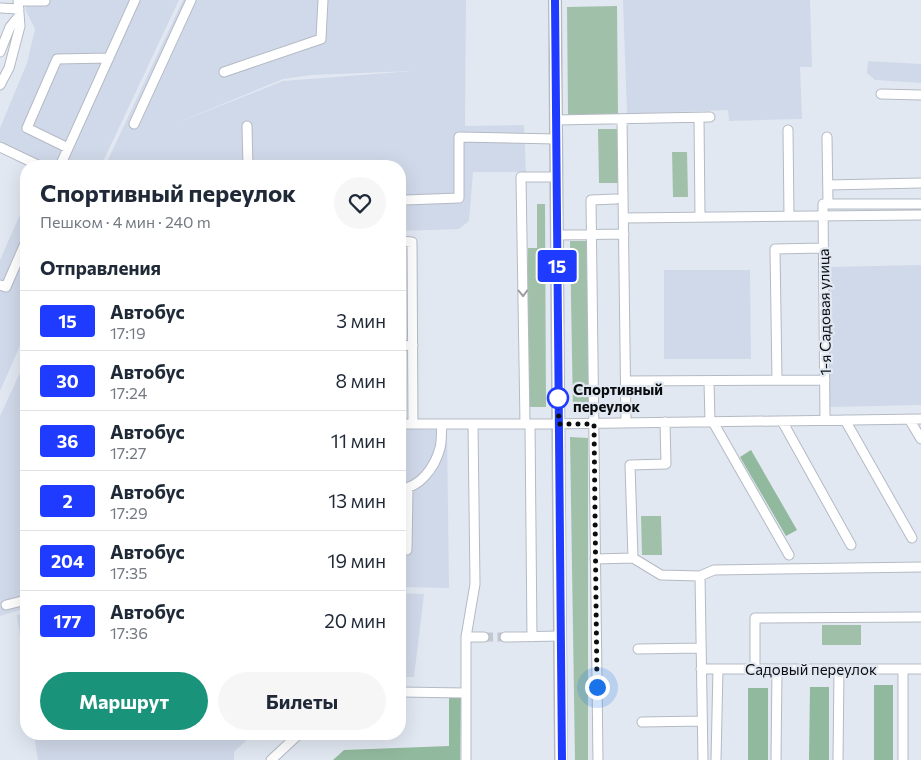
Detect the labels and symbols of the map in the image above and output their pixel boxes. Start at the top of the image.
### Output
street label: 1-я Садовая улица [814,248,834,376]
line badge: 15 [534,250,580,282]
one-way arrow [518,290,528,298]
place label: Спортивный переулок [573,380,663,415]
marker: Спортивный переулок [547,387,569,409]
street label: Садовый переулок [745,660,877,678]
your location [585,675,610,700]

